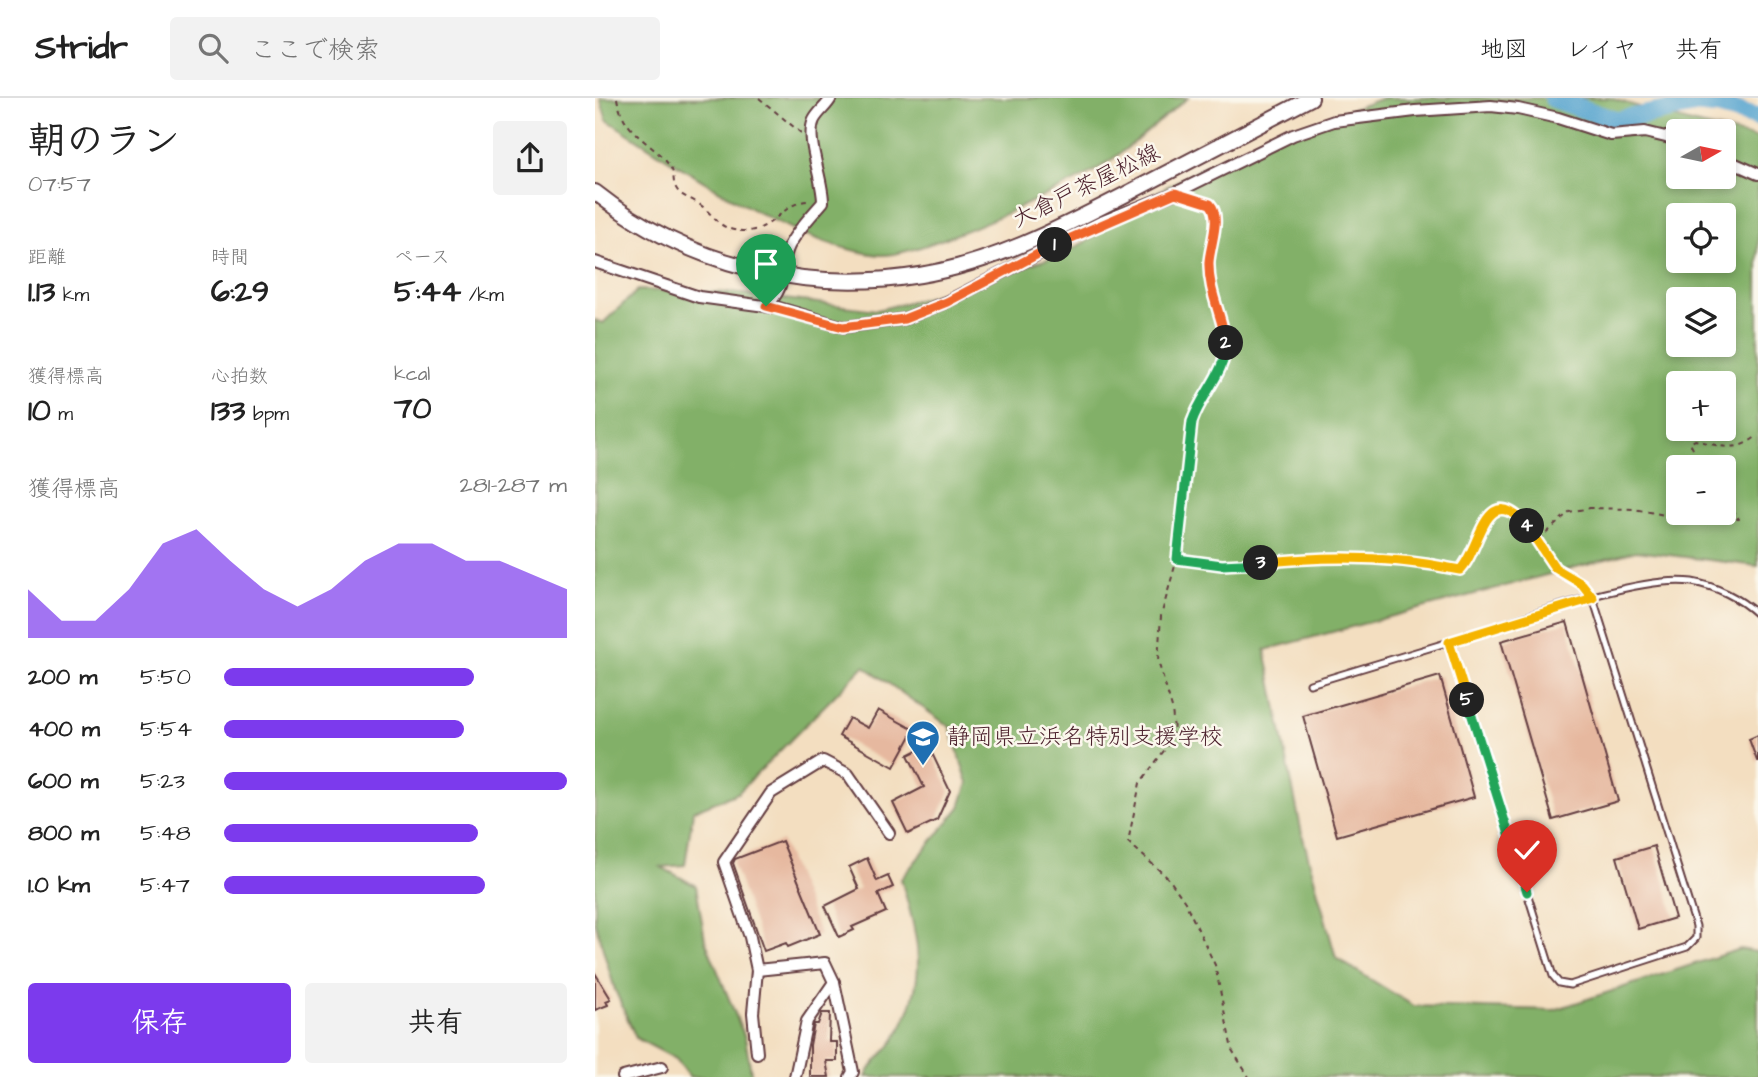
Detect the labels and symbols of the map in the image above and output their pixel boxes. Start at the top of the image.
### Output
north arrow [1666,119,1736,189]
street label: 大倉戸茶屋松線 [1007,136,1165,236]
pin: 1 [1037,228,1072,262]
pin [736,234,796,306]
pin: 2 [1209,326,1243,360]
pin: 4 [1509,508,1545,544]
pin: 3 [1243,546,1279,580]
pin: 5 [1449,682,1485,718]
school or university icon: 静岡県立浜名特別支援学校 [904,718,942,767]
place label: 静岡県立浜名特別支援学校 [947,721,1223,753]
pin [1497,820,1557,892]

